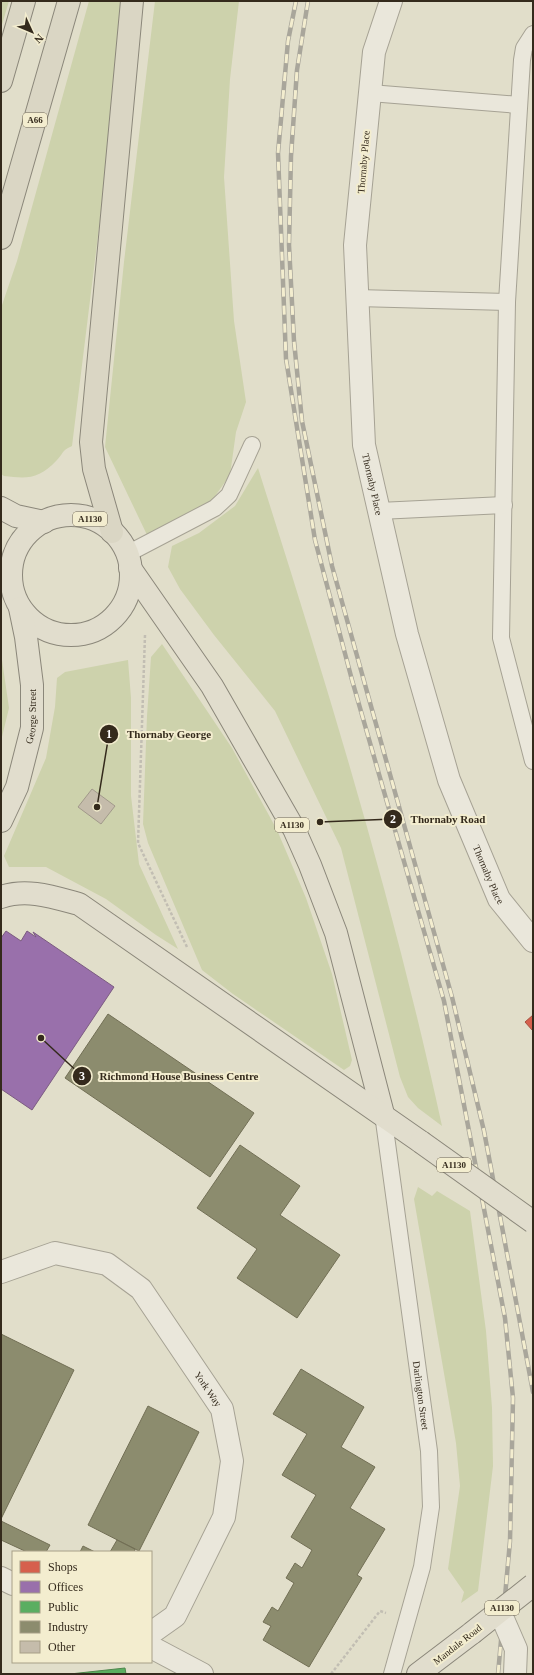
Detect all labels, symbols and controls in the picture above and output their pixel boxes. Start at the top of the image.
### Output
north arrow [12,12,52,52]
text: N [32,32,46,46]
road number: A66 [23,113,47,127]
street label: Thornaby Place [355,130,372,194]
street label: Thornaby Place [360,452,385,517]
road number: A1130 [73,512,107,526]
street label: George Street [23,689,38,745]
callout: Thornaby George [99,722,219,745]
text: 1 [106,727,112,741]
text: Thornaby George [127,728,211,740]
callout: Thornaby Road [383,808,494,831]
text: 2 [390,812,396,826]
text: Thornaby Road [411,813,485,825]
road number: A1130 [275,818,309,832]
street label: Thornaby Place [471,843,506,907]
callout: Richmond House Business Centre [72,1064,267,1087]
text: 3 [79,1069,85,1083]
text: Richmond House Business Centre [99,1070,259,1082]
road number: A1130 [437,1158,471,1172]
street label: Darlington Street [411,1360,431,1431]
street label: York Way [192,1369,224,1409]
legend [12,1551,152,1663]
text: Shops [48,1560,78,1574]
text: Offices [48,1580,83,1594]
text: Public [48,1600,79,1614]
road number: A1130 [485,1601,519,1615]
text: Industry [48,1620,88,1634]
street label: Mandale Road [431,1622,484,1667]
text: Other [48,1640,75,1654]

